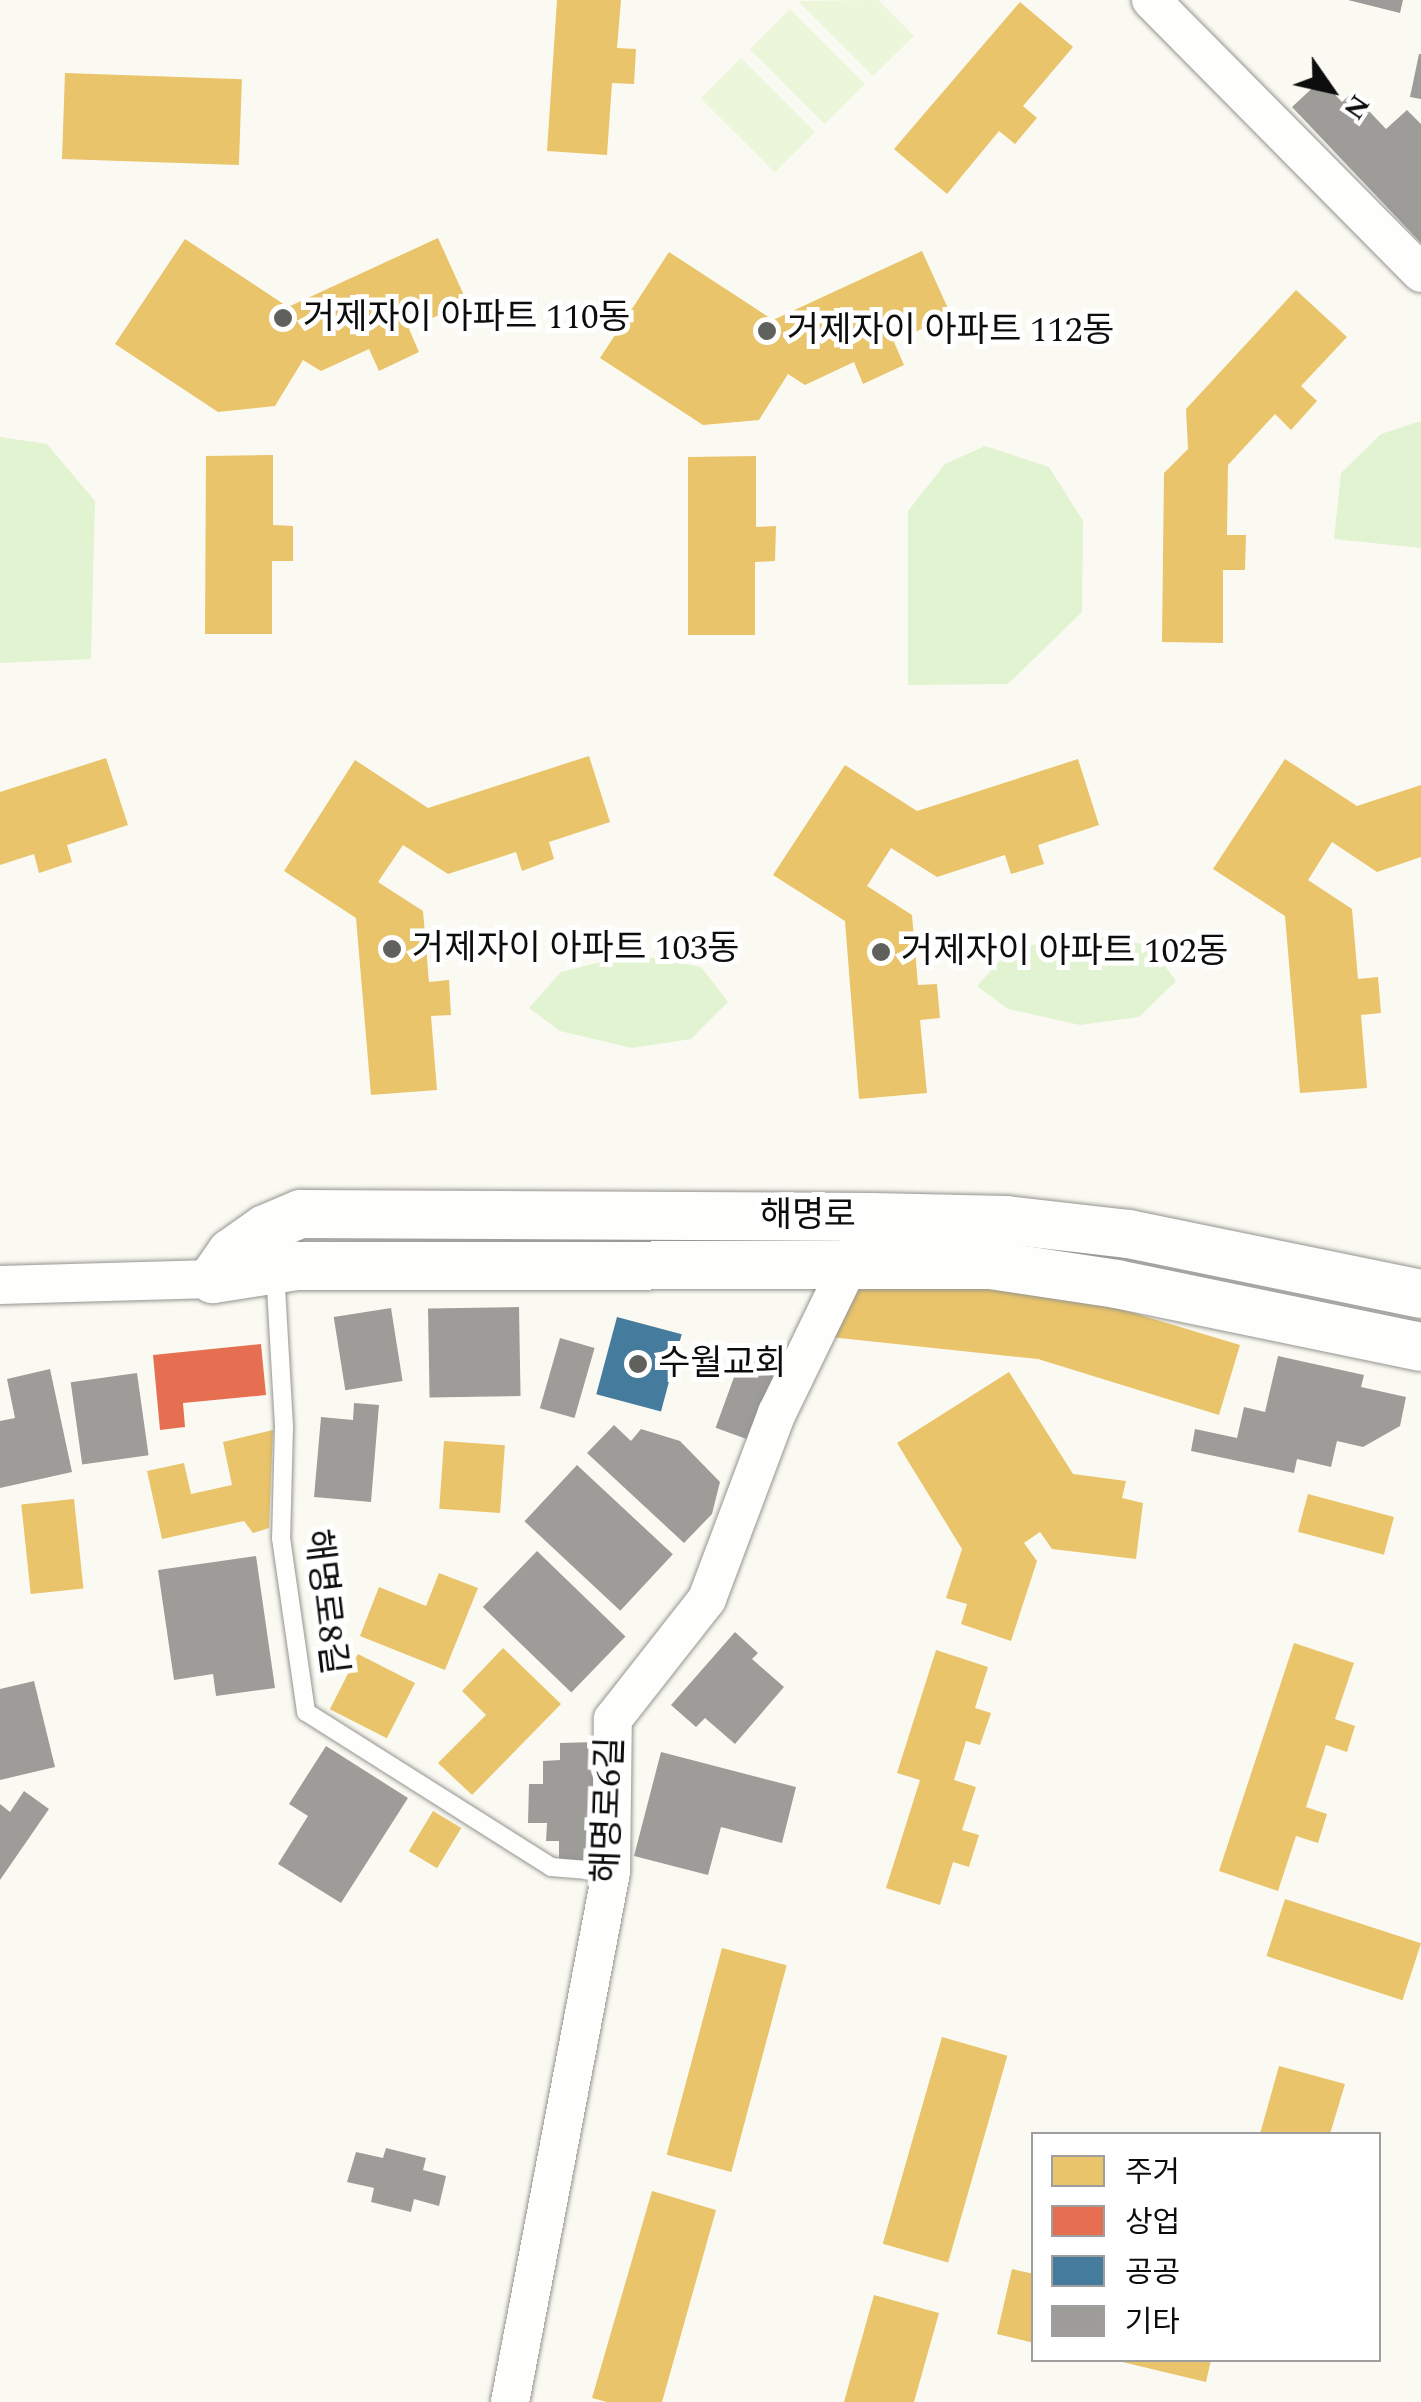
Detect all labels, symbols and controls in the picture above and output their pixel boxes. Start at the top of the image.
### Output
north arrow [1281,40,1381,140]
text: N [1332,86,1381,129]
place label: 거제자이 아파트 110동 [303,297,631,339]
marker: 거제자이 아파트 110동 [272,307,294,329]
place label: 거제자이 아파트 112동 [787,310,1115,352]
marker: 거제자이 아파트 112동 [756,320,778,342]
place label: 거제자이 아파트 103동 [412,928,740,970]
place label: 거제자이 아파트 102동 [901,931,1229,973]
marker: 거제자이 아파트 103동 [381,938,403,960]
marker: 거제자이 아파트 102동 [870,941,892,963]
street label: 해명로 [760,1195,856,1237]
place label: 수월교회 [658,1343,787,1385]
marker: 수월교회 [627,1353,649,1375]
street label: 해명로8길 [295,1527,355,1677]
street label: 해명로6길 [585,1736,633,1884]
legend [1031,2132,1381,2362]
text: 주거 [1125,2150,1180,2196]
text: 상업 [1125,2200,1180,2246]
text: 공공 [1125,2250,1180,2296]
text: 기타 [1125,2300,1180,2346]

